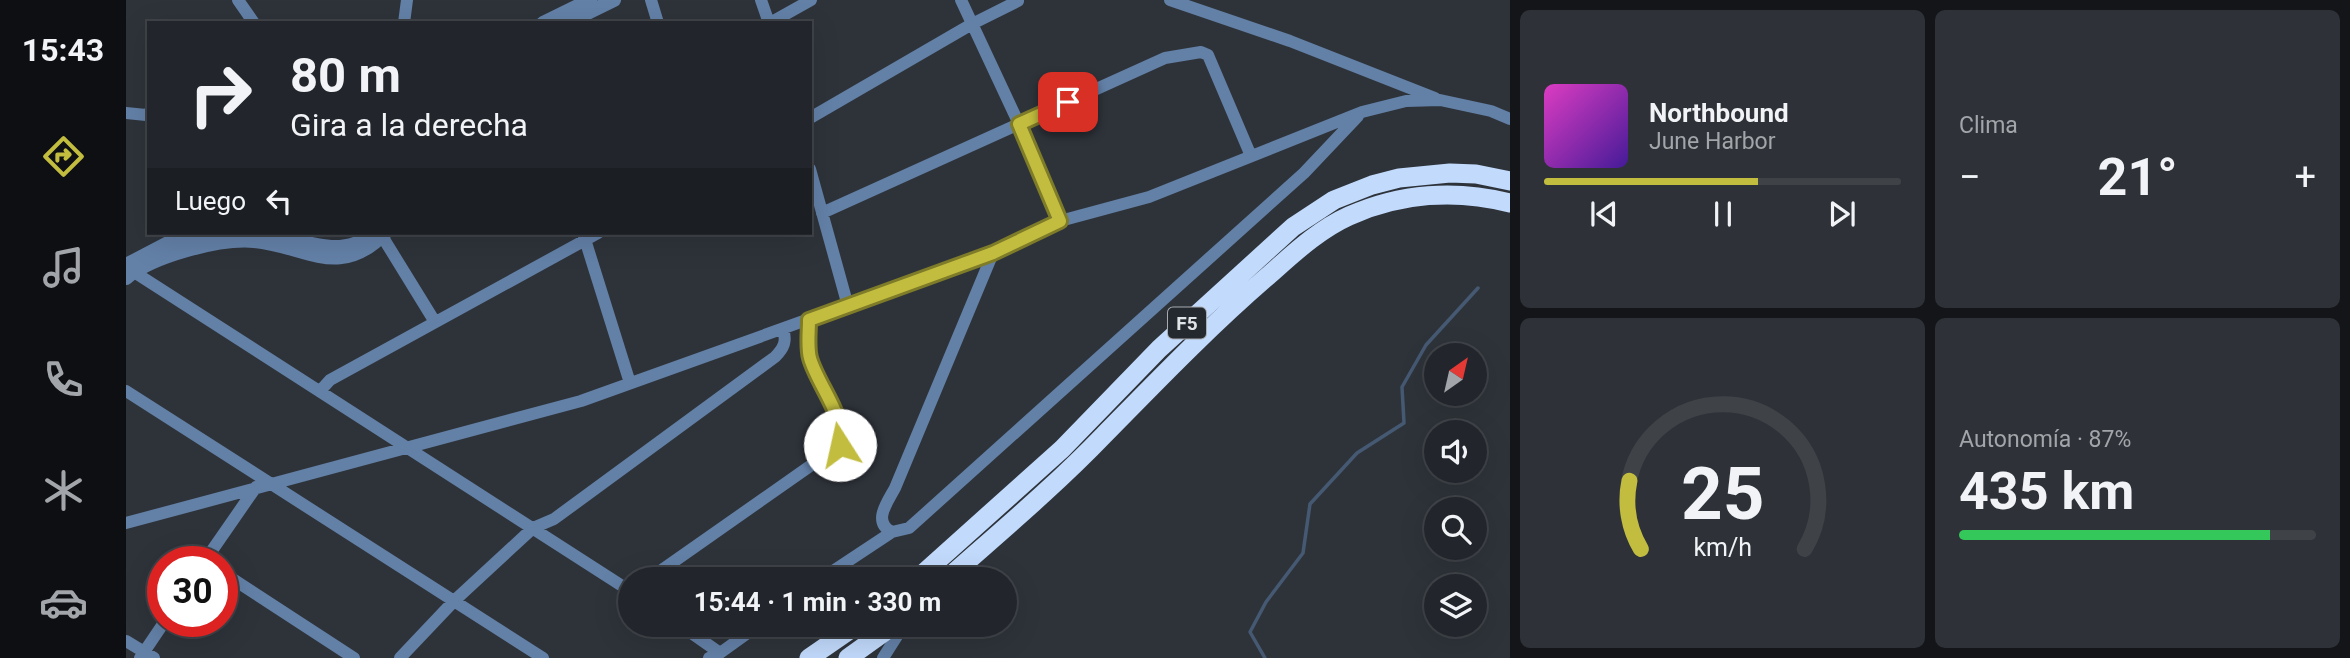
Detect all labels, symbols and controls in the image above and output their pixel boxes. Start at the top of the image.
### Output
text: 15:43 [22,31,104,69]
text: 80 m [290,47,401,104]
icon: right [175,49,266,140]
pin [1038,72,1098,132]
icon: arrive [1049,83,1087,121]
text: Northbound [1649,98,1789,128]
text: Gira a la derecha [290,106,528,144]
text: Clima [1959,112,2018,139]
text: June Harbor [1649,128,1776,155]
icon: directions [39,132,88,181]
text: 21° [2098,147,2178,208]
text: − [1959,155,1981,199]
text: + [2294,155,2316,199]
icon: left [260,182,298,220]
text: Luego [175,186,246,216]
icon: previous [1585,195,1623,233]
icon: pause [1704,195,1742,233]
icon: next [1823,195,1861,233]
icon: music [39,243,88,292]
road number: F5 [1168,308,1206,338]
north arrow [1424,343,1488,406]
map controls [1424,343,1487,637]
icon: phone [39,355,88,404]
position arrow [803,408,877,482]
button: sound [1424,420,1487,483]
text: Autonomía · 87% [1959,426,2131,453]
text: 25 [1681,451,1764,537]
text: 435 km [1959,461,2134,522]
icon: climate [39,466,88,515]
button: search [1424,497,1487,560]
text: km/h [1693,533,1752,562]
speed limit sign: 30 [147,546,238,637]
button: layers [1424,574,1487,637]
icon: car [39,578,88,627]
text: 15:44 · 1 min · 330 m [694,587,941,617]

